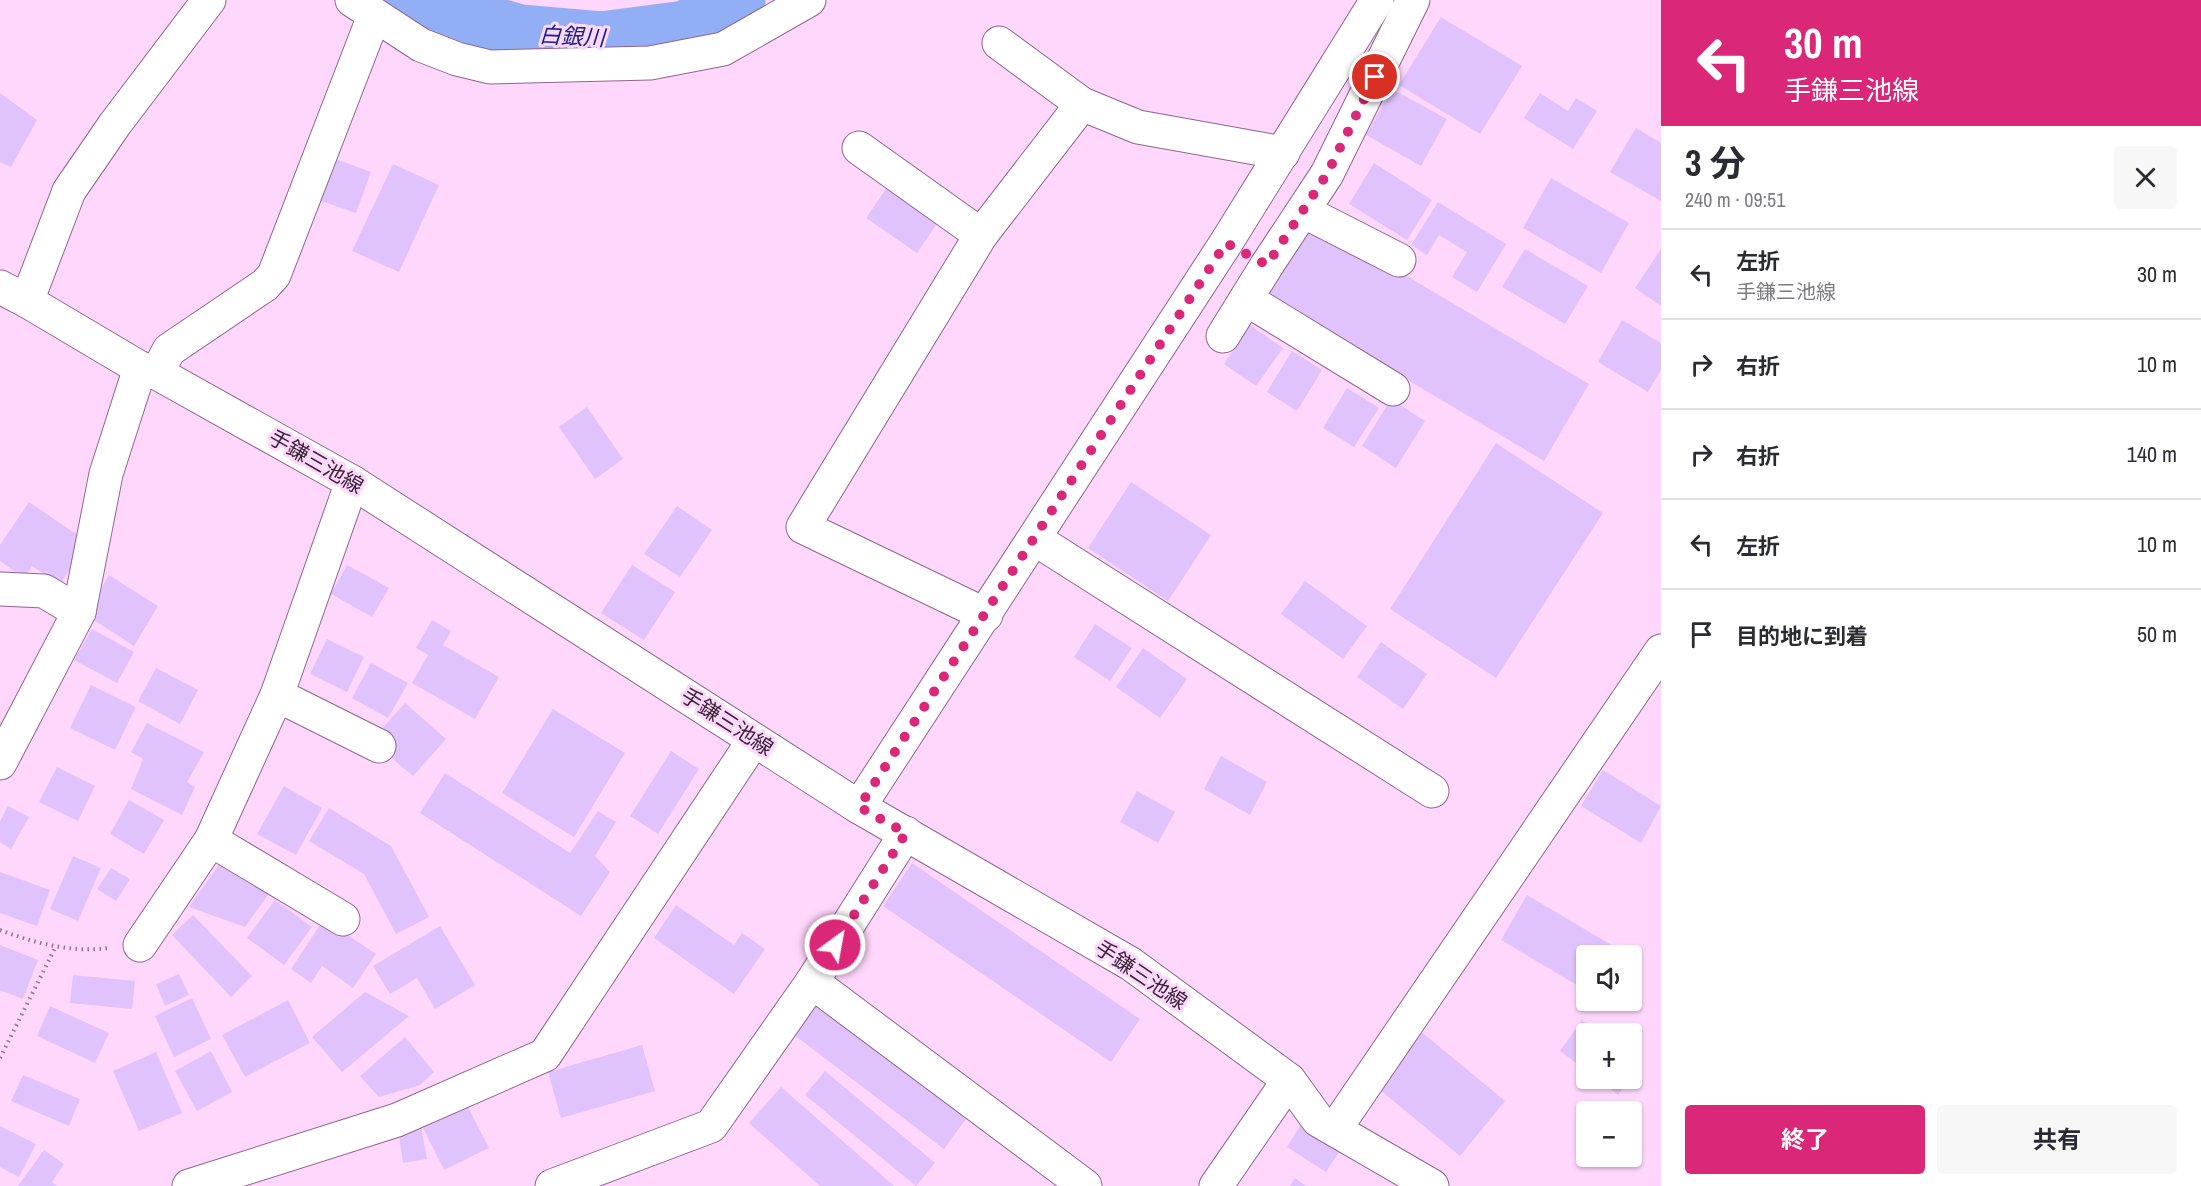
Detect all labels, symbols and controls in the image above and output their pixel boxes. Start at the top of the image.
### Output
text: 30 m [1784,15,1863,71]
water label: 白銀川 [538,19,608,53]
icon: left [1685,24,1763,102]
pin [1349,51,1400,102]
icon: arrive [1358,60,1391,93]
text: 手鎌三池線 [1784,72,1919,108]
text: 3 分 [1685,139,1746,187]
button: close [2114,146,2177,209]
text: 240 m · 09:51 [1685,186,1785,213]
text: 左折 [1736,246,1780,276]
icon: left [1685,258,1718,291]
text: 30 m [2137,259,2177,289]
text: 手鎌三池線 [1736,278,1836,305]
icon: right [1685,348,1718,381]
text: 10 m [2137,349,2177,379]
text: 右折 [1736,351,1780,381]
street label: 手鎌三池線 [264,423,369,500]
icon: right [1685,438,1718,471]
text: 140 m [2127,439,2177,469]
text: 右折 [1736,441,1780,471]
icon: left [1685,528,1718,561]
text: 10 m [2137,529,2177,559]
text: 左折 [1736,531,1780,561]
icon: arrive [1685,618,1718,651]
text: 50 m [2137,619,2177,649]
text: 目的地に到着 [1736,621,1868,651]
street label: 手鎌三池線 [675,681,779,762]
position arrow [803,913,867,977]
street label: 手鎌三池線 [1090,933,1193,1016]
map controls [1576,945,1642,1167]
button: sound [1576,945,1642,1011]
button: + [1576,1023,1642,1089]
button: − [1576,1101,1642,1167]
button: 終了 [1685,1105,1925,1174]
button: 共有 [1937,1105,2177,1174]

